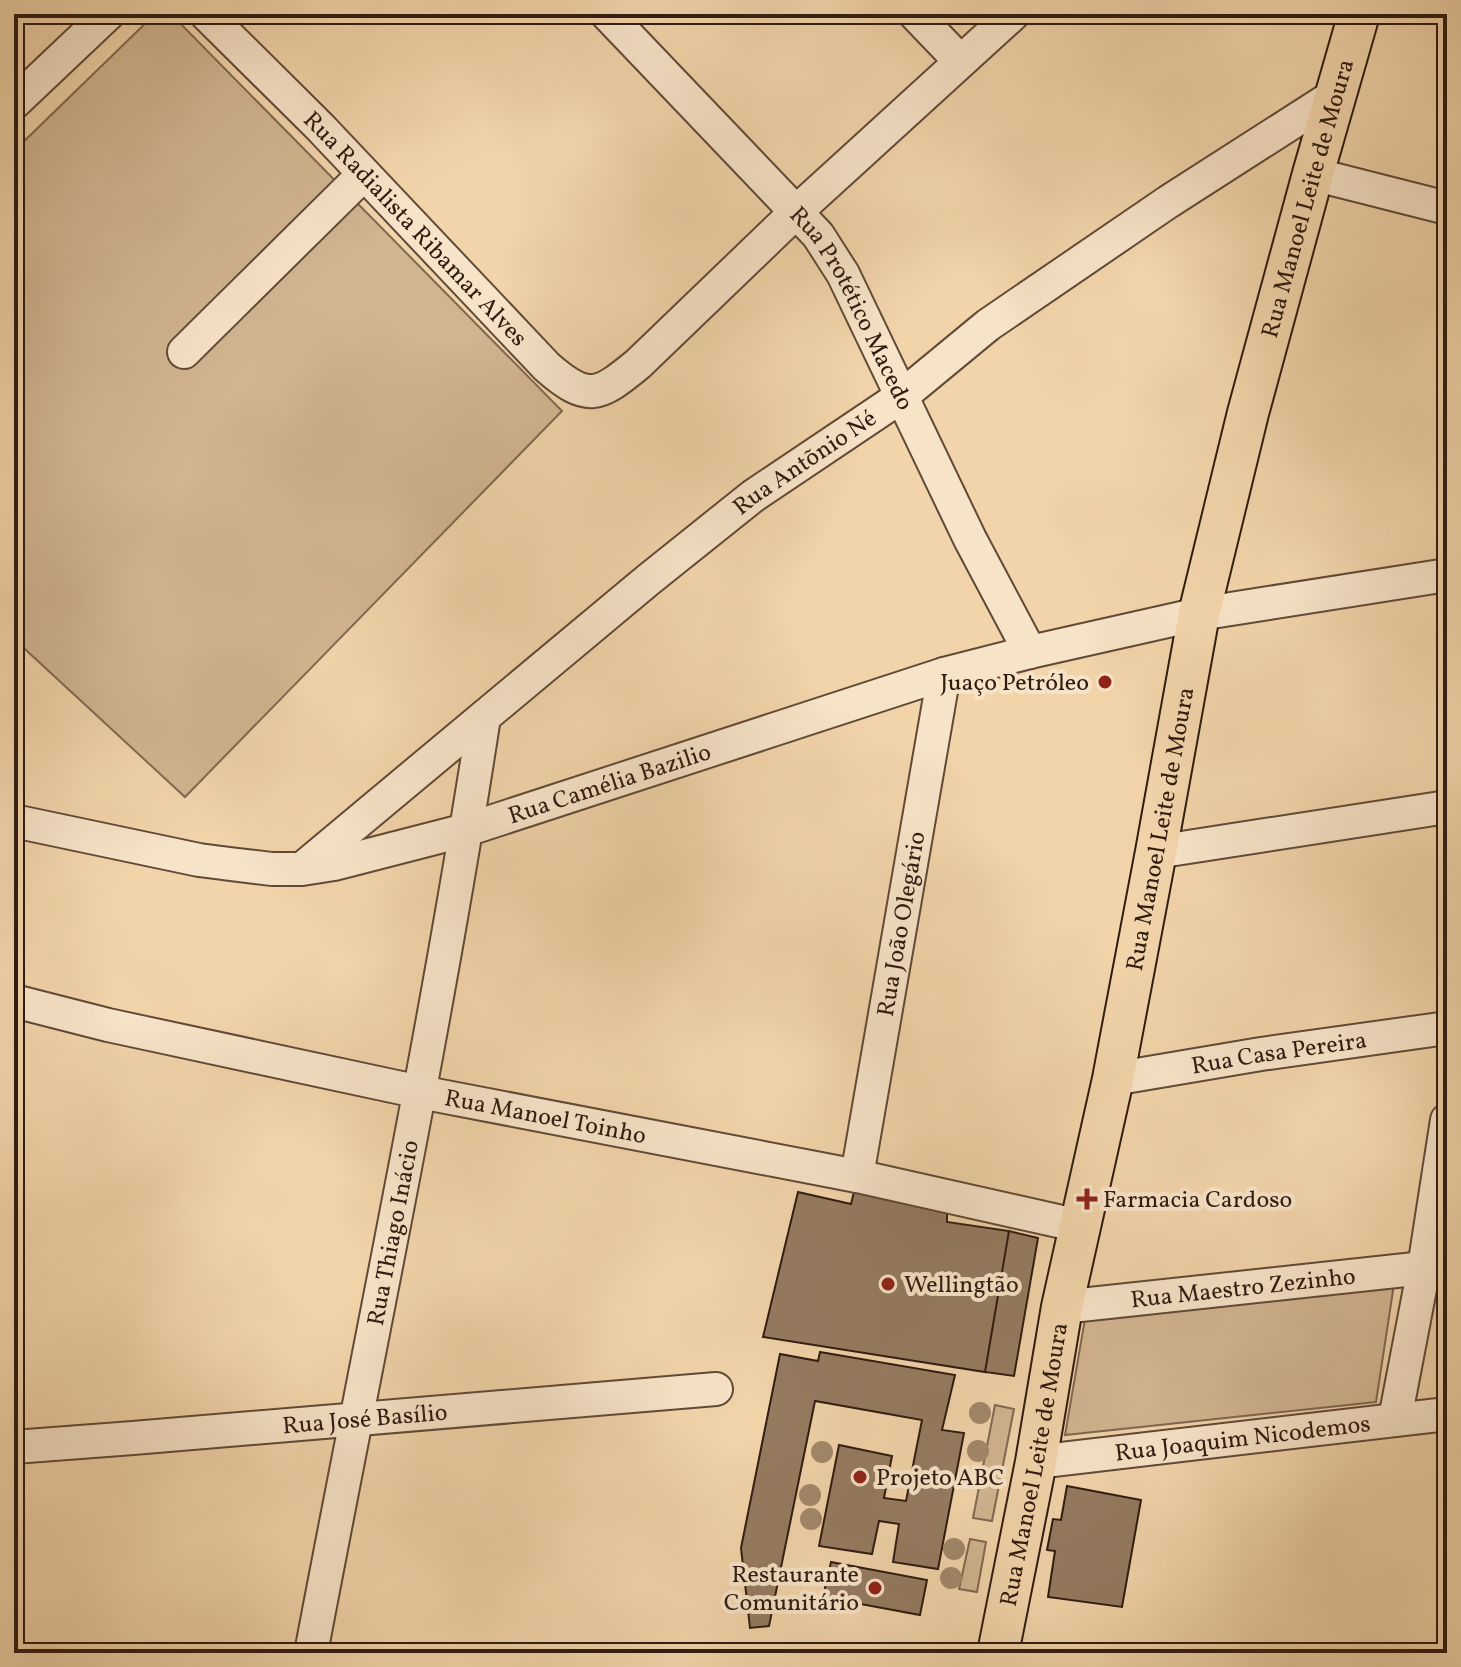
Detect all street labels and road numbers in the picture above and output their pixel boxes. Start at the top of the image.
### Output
street label: Rua Manoel Leite de Moura [1254,55,1364,342]
street label: Rua Radialista Ribamar Alves [295,104,534,355]
street label: Rua Protético Macedo [780,200,921,417]
street label: Rua Antõnio Né [726,403,884,525]
street label: Rua Manoel Leite de Moura [1119,685,1204,974]
street label: Rua Camélia Bazilio [504,736,716,834]
street label: Rua João Olegário [870,829,935,1019]
street label: Rua Casa Pereira [1189,1024,1369,1084]
street label: Rua Manoel Toinho [442,1082,649,1154]
street label: Rua Thiago Inácio [360,1137,429,1329]
street label: Rua Maestro Zezinho [1129,1260,1357,1319]
street label: Rua Manoel Leite de Moura [993,1320,1078,1610]
street label: Rua José Basílio [281,1397,449,1444]
street label: Rua Joaquim Nicodemos [1113,1408,1373,1472]

